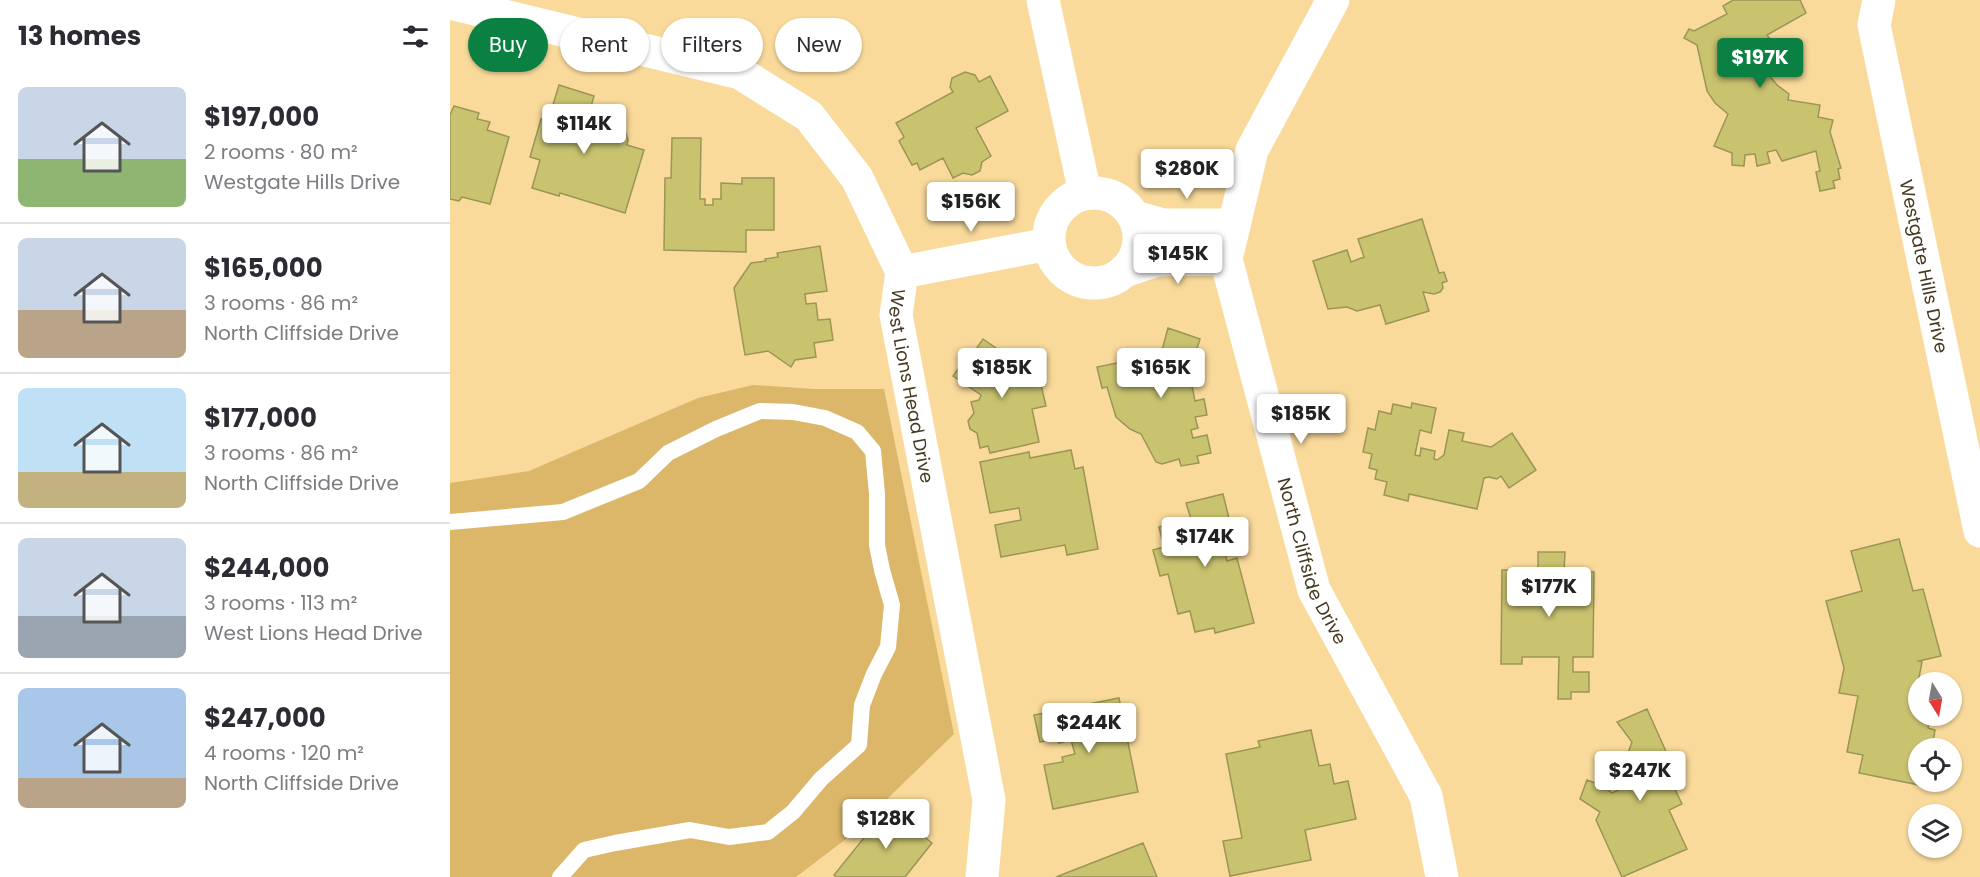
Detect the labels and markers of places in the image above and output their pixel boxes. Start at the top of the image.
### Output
pin: $197K [1718,38,1802,89]
pin: $114K [542,104,626,155]
pin: $280K [1145,149,1229,200]
pin: $156K [929,182,1013,233]
pin: $145K [1136,234,1220,285]
pin: $185K [960,348,1044,399]
pin: $165K [1119,348,1203,399]
pin: $185K [1259,394,1343,445]
pin: $174K [1163,517,1247,568]
pin: $177K [1507,567,1591,618]
pin: $244K [1047,703,1131,754]
pin: $247K [1598,751,1682,802]
pin: $128K [844,799,928,850]

